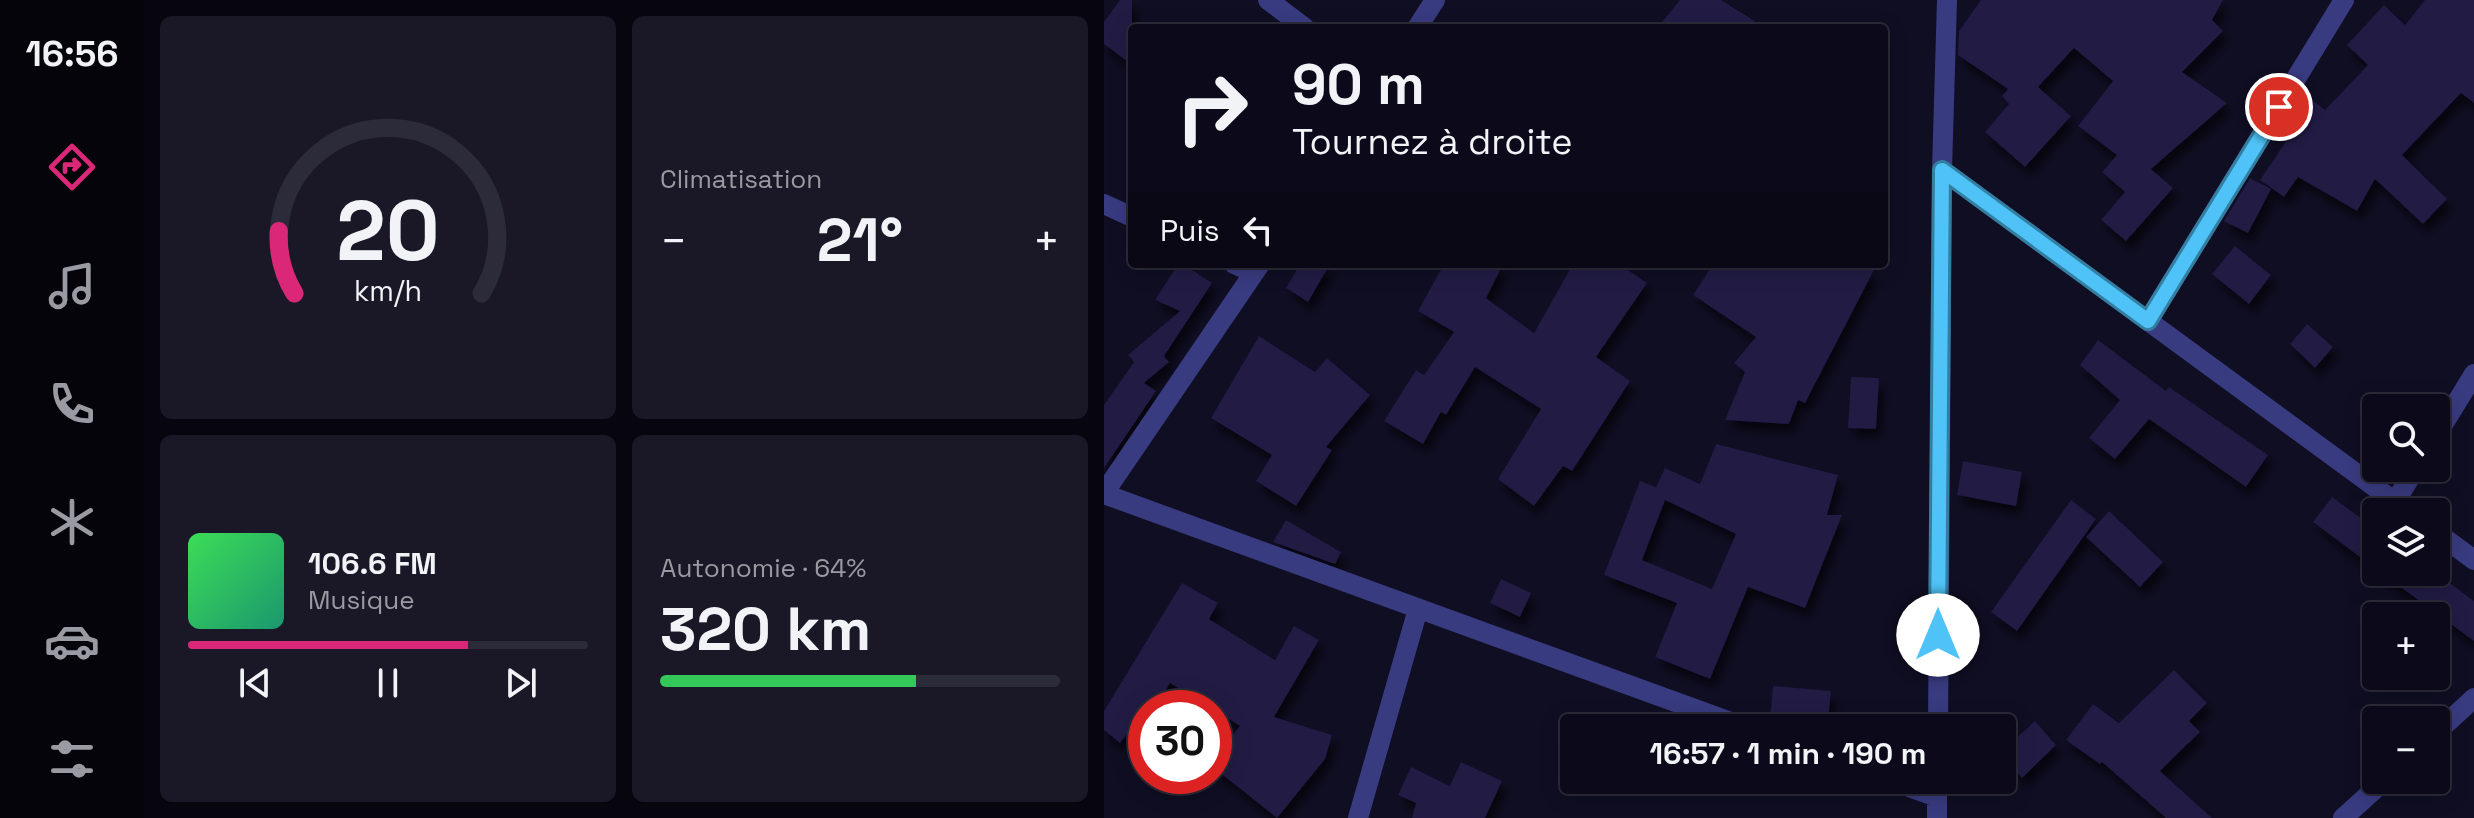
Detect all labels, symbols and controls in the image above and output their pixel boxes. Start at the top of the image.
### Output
text: 16:56 [25,31,119,77]
text: 90 m [1292,49,1425,120]
icon: right [1160,56,1264,160]
pin [2245,73,2313,141]
icon: arrive [2257,85,2301,129]
text: Tournez à droite [1292,119,1573,165]
icon: directions [44,139,100,195]
text: Climatisation [660,162,822,196]
text: 20 [336,177,440,283]
text: 21° [817,202,903,279]
icon: left [1236,208,1280,252]
text: Puis [1160,211,1220,250]
text: − [660,213,687,269]
text: + [1033,213,1060,269]
icon: music [44,258,100,314]
text: km/h [354,273,422,309]
icon: phone [44,376,100,432]
map controls [2362,394,2450,794]
button: search [2362,394,2450,482]
icon: climate [44,494,100,550]
button: layers [2362,498,2450,586]
text: 106.6 FM [308,544,437,583]
text: Autonomie · 64% [660,551,866,585]
text: Musique [308,583,415,617]
text: 320 km [660,591,871,668]
position arrow [1896,593,1980,677]
button: + [2362,602,2450,690]
icon: car [44,613,100,669]
icon: previous [233,661,277,705]
icon: pause [366,661,410,705]
icon: next [499,661,543,705]
speed limit sign: 30 [1128,690,1232,794]
button: − [2362,706,2450,794]
icon: filters [44,731,100,787]
text: 16:57 · 1 min · 190 m [1650,734,1926,773]

